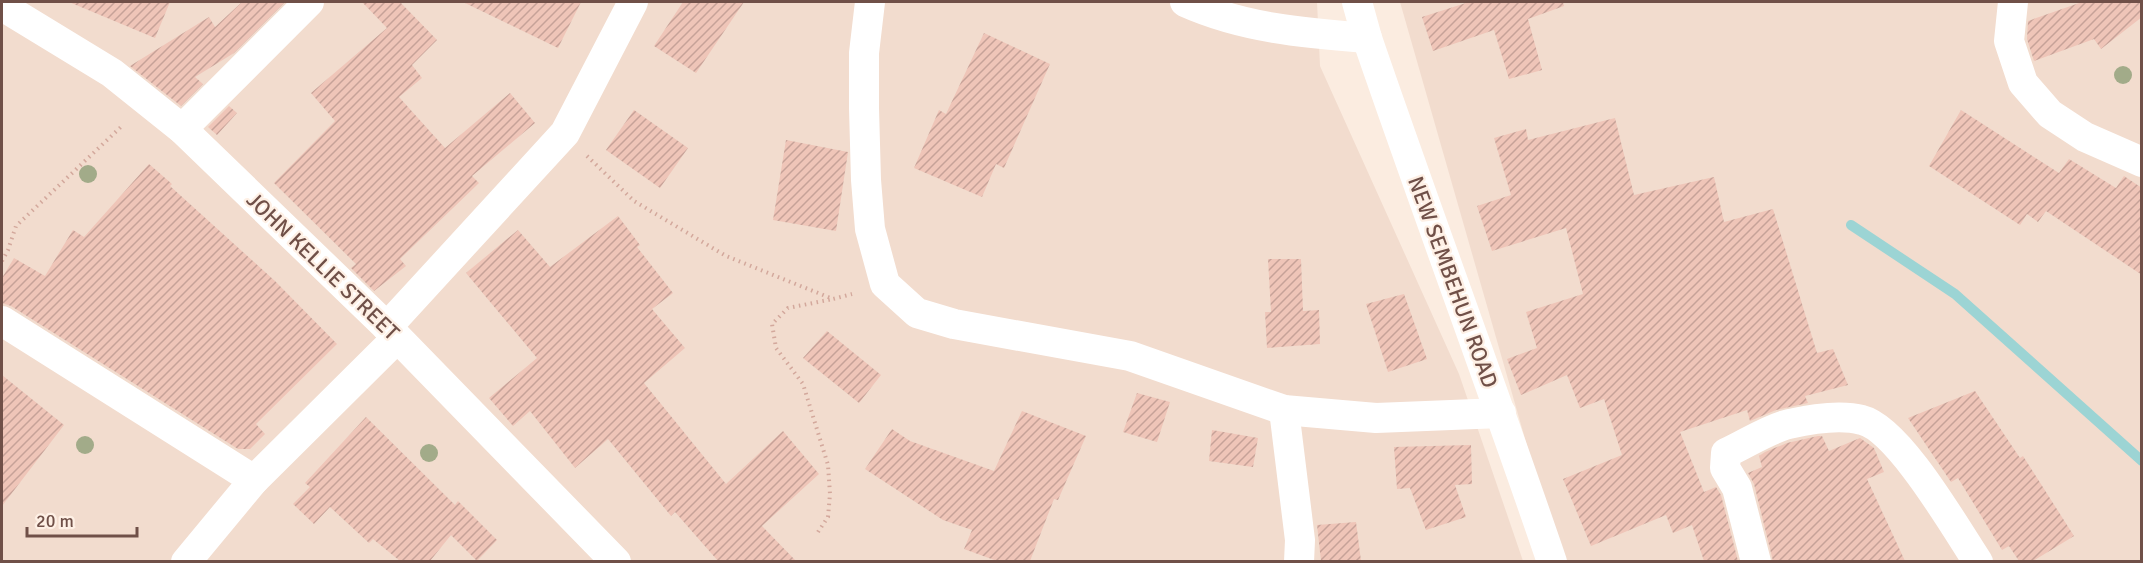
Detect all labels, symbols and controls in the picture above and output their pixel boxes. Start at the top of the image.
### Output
street label: NEW SEMBEHUN ROAD [1402,172,1504,392]
street label: JOHN KELLIE STREET [241,186,405,346]
scale bar [27,500,136,538]
text: 20 m [36,510,74,532]

